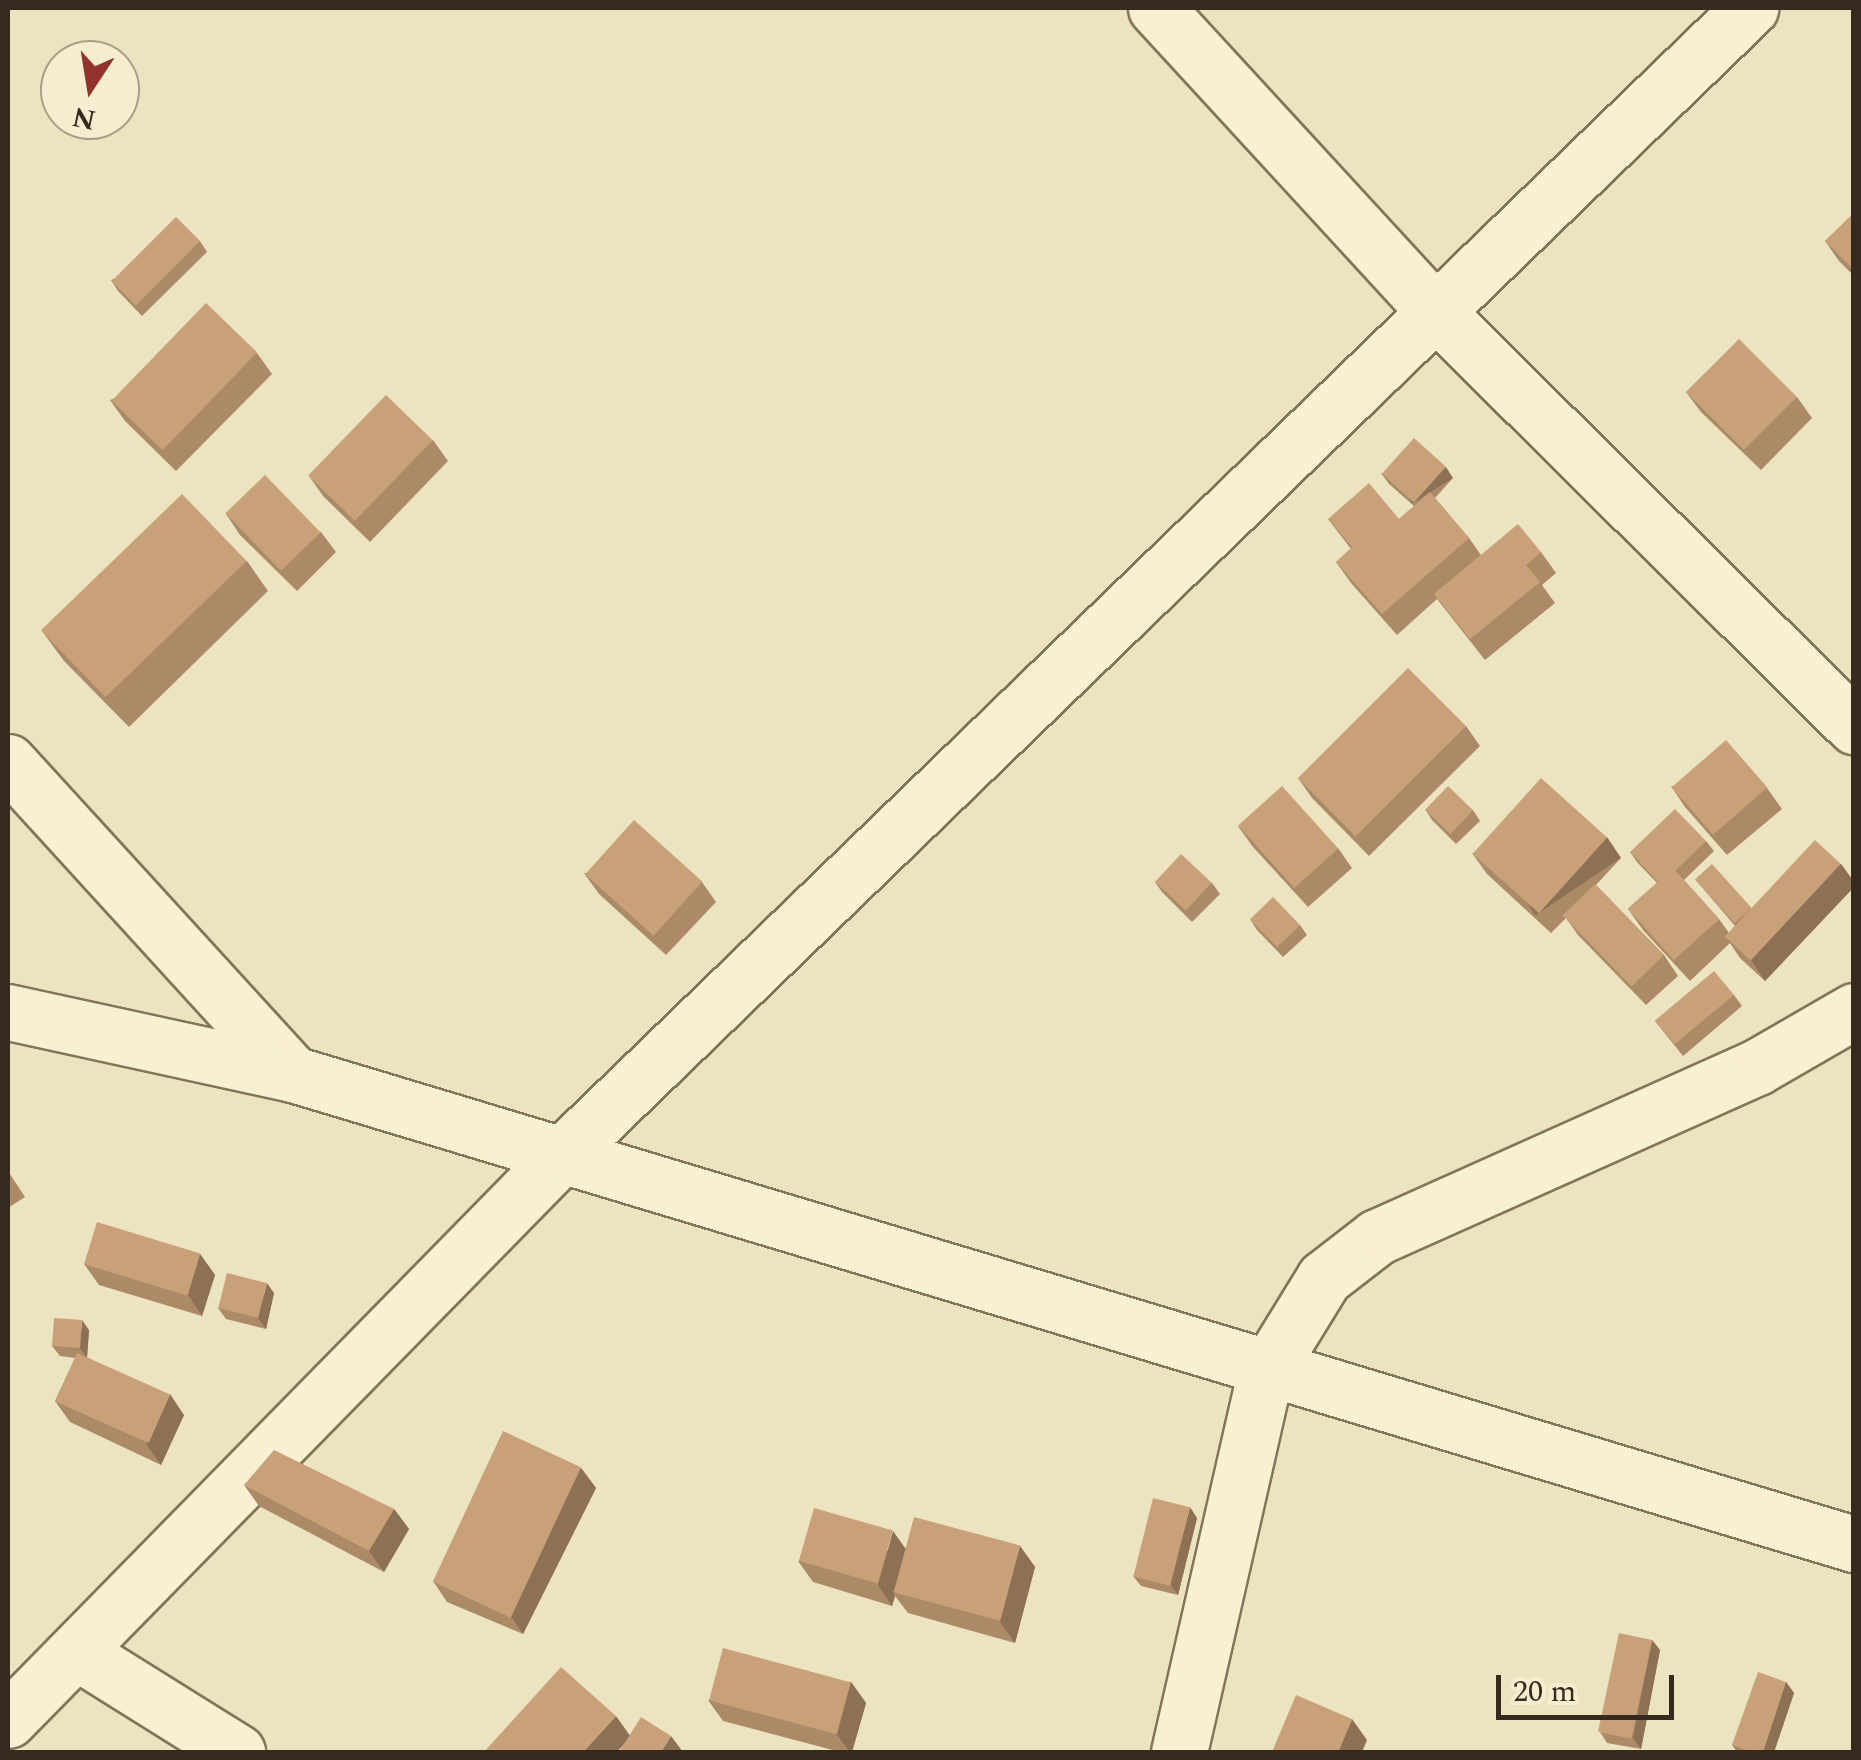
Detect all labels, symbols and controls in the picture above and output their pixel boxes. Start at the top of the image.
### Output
north arrow [40,40,140,140]
text: N [68,94,100,141]
scale bar [1501,1655,1678,1717]
text: 20 m [1513,1669,1576,1715]

